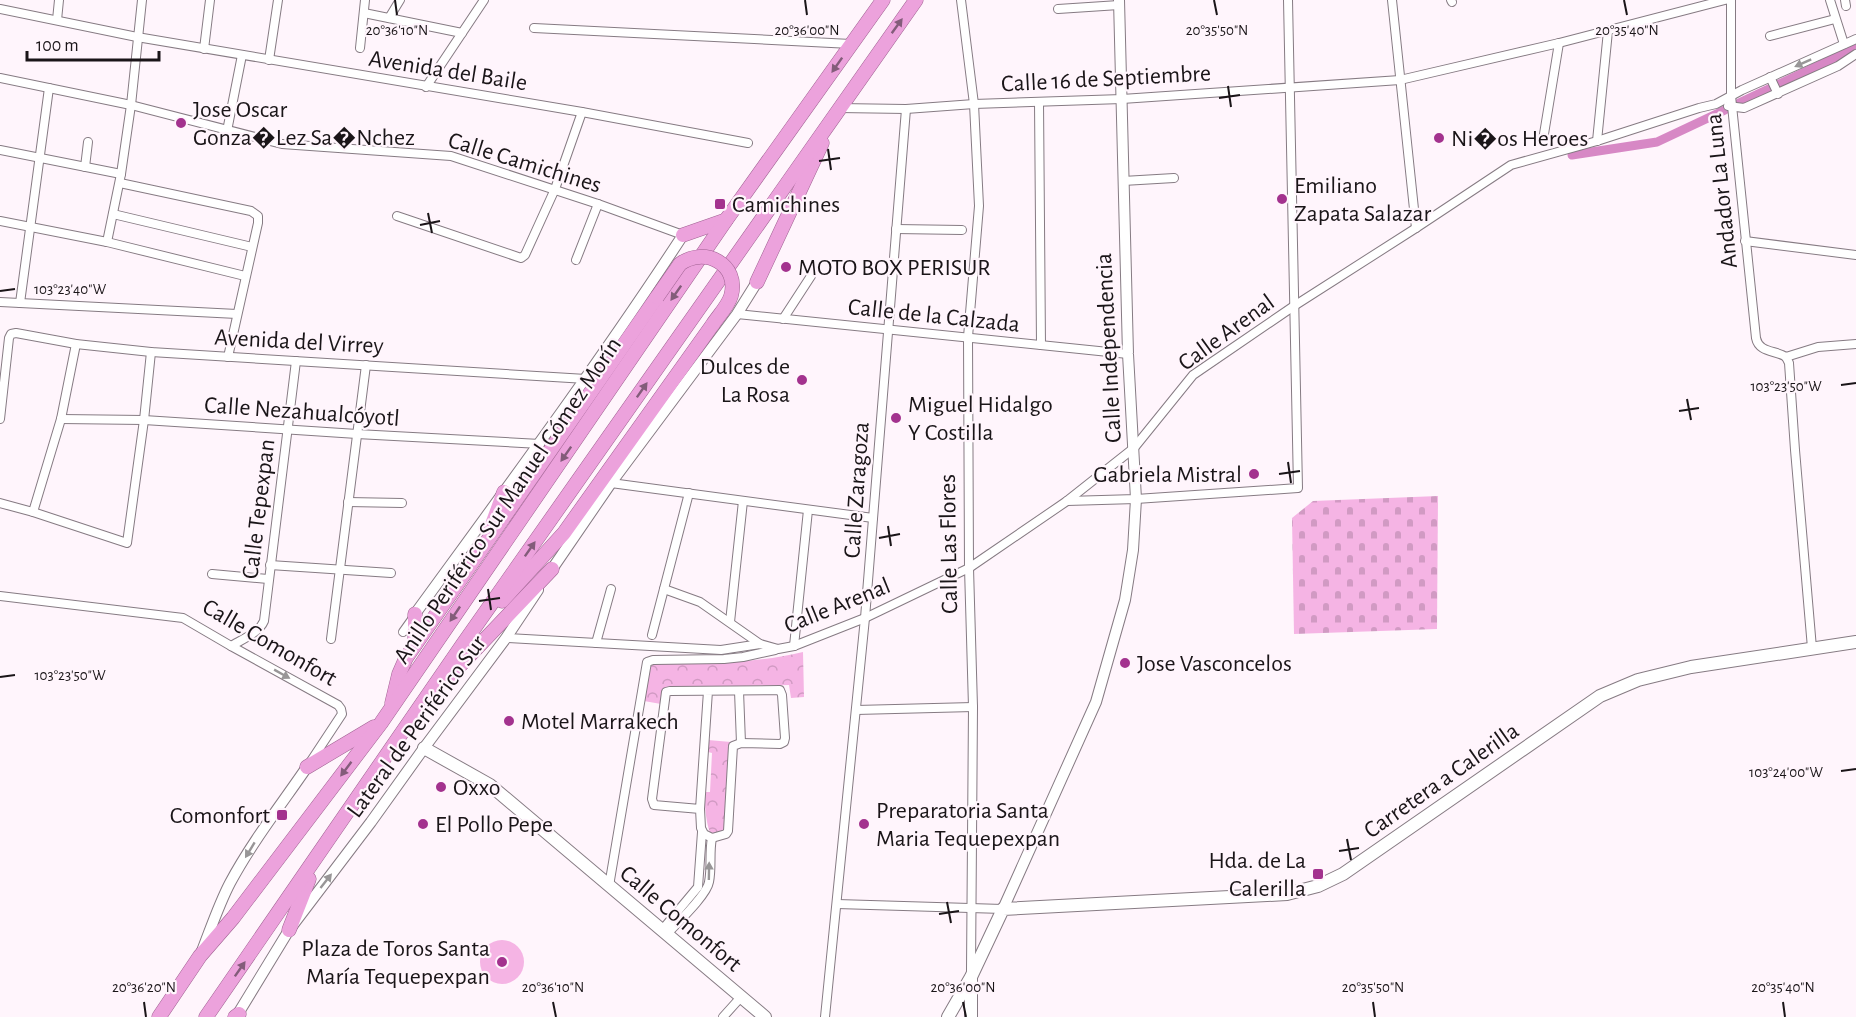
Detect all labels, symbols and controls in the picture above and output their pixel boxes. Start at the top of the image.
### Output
one-way arrow [890,19,902,34]
text: 20°36'10"N [366,23,428,38]
text: 20°36'00"N [774,23,840,38]
text: 20°35'50"N [1186,23,1248,38]
text: 20°35'40"N [1595,23,1659,38]
scale bar [27,24,159,62]
text: 100 m [36,37,79,55]
street label: Avenida del Baile [367,47,529,95]
one-way arrow [831,56,843,72]
one-way arrow [1794,58,1811,67]
street label: Calle 16 de Septiembre [1000,62,1212,96]
place label: Jose Oscar Gonza�Lez Sa�Nchez [193,98,415,150]
street label: Andador La Luna [1702,112,1742,270]
marker: Jose Oscar Gonza�Lez Sa�Nchez [174,116,188,130]
place label: Ni�os Heroes [1451,127,1588,151]
street label: Calle Camichines [445,128,604,198]
marker: Ni�os Heroes [1432,131,1446,145]
place label: Emiliano Zapata Salazar [1294,174,1431,226]
marker: Emiliano Zapata Salazar [1275,192,1289,206]
place label: Camichines [732,193,840,217]
marker: Camichines [713,197,727,211]
street label: Calle Independencia [1092,252,1126,444]
place label: MOTO BOX PERISUR [798,256,991,280]
marker: MOTO BOX PERISUR [779,260,793,274]
text: 103°23'40"W [34,282,107,297]
one-way arrow [671,285,682,301]
street label: Calle Arenal [1174,290,1279,376]
street label: Calle de la Calzada [847,295,1021,337]
street label: Avenida del Virrey [214,326,384,358]
street label: Anillo Periférico Sur Manuel Gómez Morín [390,333,626,668]
place label: Dulces de La Rosa [700,355,790,407]
marker: Dulces de La Rosa [795,373,809,387]
text: 103°23'50"W [1750,379,1822,394]
one-way arrow [636,382,648,398]
street label: Calle Nezahualcóyotl [203,393,401,431]
place label: Miguel Hidalgo Y Costilla [908,393,1053,445]
marker: Miguel Hidalgo Y Costilla [889,411,903,425]
street label: Calle Zaragoza [840,421,874,559]
street label: Calle Tepexpan [238,438,279,580]
one-way arrow [560,445,572,461]
place label: Gabriela Mistral [1093,463,1242,487]
marker: Gabriela Mistral [1247,467,1261,481]
street label: Calle Las Flores [936,474,962,614]
one-way arrow [524,542,536,558]
street label: Calle Arenal [781,574,894,638]
street label: Calle Comonfort [198,595,341,691]
one-way arrow [449,606,461,622]
street label: Lateral de Periférico Sur [343,631,491,822]
place label: Jose Vasconcelos [1137,652,1292,676]
marker: Jose Vasconcelos [1118,656,1132,670]
text: 103°23'50"W [34,668,106,683]
one-way arrow [274,669,291,679]
place label: Motel Marrakech [521,710,679,734]
marker: Motel Marrakech [502,714,516,728]
street label: Carretera a Calerilla [1360,719,1523,843]
one-way arrow [340,761,352,777]
text: 103°24'00"W [1749,765,1824,780]
place label: Oxxo [453,776,501,800]
marker: Oxxo [434,780,448,794]
place label: Preparatoria Santa Maria Tequepexpan [876,799,1060,851]
place label: Comonfort [170,804,270,828]
marker: Comonfort [275,808,289,822]
place label: El Pollo Pepe [435,813,553,837]
marker: El Pollo Pepe [416,817,430,831]
marker: Preparatoria Santa Maria Tequepexpan [857,817,871,831]
one-way arrow [245,842,256,858]
place label: Hda. de La Calerilla [1209,849,1306,901]
street label: Calle Comonfort [615,861,746,977]
one-way arrow [705,861,714,880]
marker: Hda. de La Calerilla [1311,867,1325,881]
one-way arrow [320,873,332,888]
place label: Plaza de Toros Santa María Tequepexpan [301,937,490,989]
marker: Plaza de Toros Santa María Tequepexpan [495,955,509,969]
one-way arrow [234,961,245,977]
text: 20°36'20"N [112,980,176,995]
text: 20°36'10"N [522,980,584,995]
text: 20°36'00"N [930,980,996,995]
text: 20°35'50"N [1342,980,1404,995]
text: 20°35'40"N [1751,980,1815,995]

